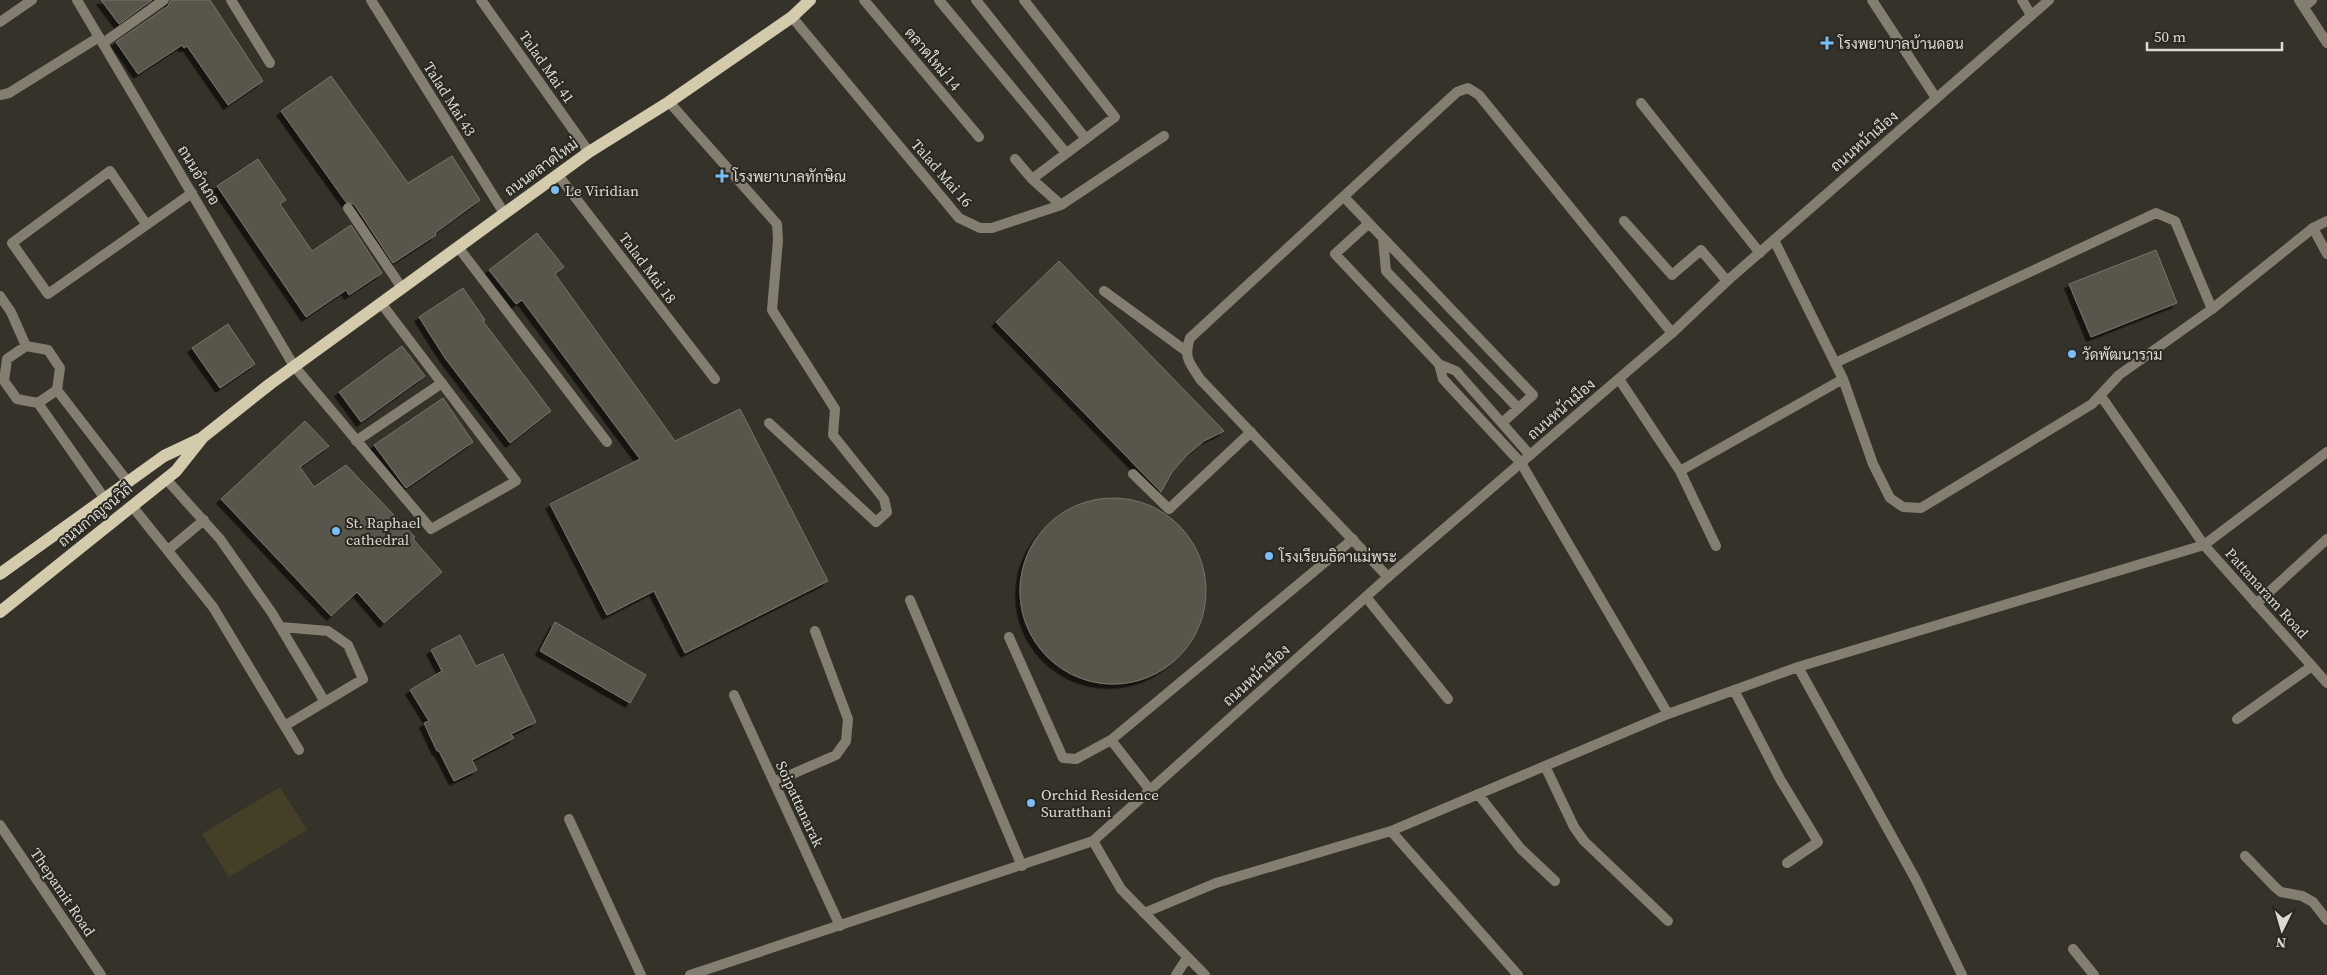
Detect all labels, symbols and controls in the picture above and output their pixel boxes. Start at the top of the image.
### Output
scale bar [2147,20,2282,52]
street label: ตลาดใหม่ 14 [900,23,966,96]
text: 50 m [2154,26,2186,47]
street label: Talad Mai 41 [514,27,580,107]
place label: โรงพยาบาลบ้านดอน [1837,33,1964,54]
marker: โรงพยาบาลบ้านดอน [1820,36,1834,50]
street label: Talad Mai 43 [419,58,481,140]
street label: ถนนหน้าเมือง [1826,106,1902,176]
street label: ถนนตลาดใหม่ [500,133,582,201]
street label: Talad Mai 16 [907,134,977,212]
street label: ถนนอำเภอ [173,141,225,209]
place label: โรงพยาบาลทักษิณ [732,166,846,187]
marker: โรงพยาบาลทักษิณ [715,169,729,183]
place label: Le Viridian [565,180,639,201]
marker: Le Viridian [549,184,561,196]
street label: Talad Mai 18 [614,228,682,308]
place label: วัดพัฒนาราม [2082,344,2162,365]
marker: วัดพัฒนาราม [2066,348,2078,360]
street label: ถนนหน้าเมือง [1523,374,1599,444]
street label: ถนนกาญจนวิถี [53,478,137,552]
place label: St. Raphael cathedral [346,512,421,550]
marker: St. Raphael cathedral [330,525,342,537]
street label: Pattanaram Road [2221,543,2314,643]
place label: โรงเรียนธิดาแม่พระ [1278,546,1397,567]
marker: โรงเรียนธิดาแม่พระ [1263,550,1275,562]
street label: ถนนหน้าเมือง [1218,639,1294,711]
street label: Soipattanarak [771,758,829,851]
place label: Orchid Residence Suratthani [1041,784,1159,822]
marker: Orchid Residence Suratthani [1025,797,1037,809]
street label: Thepamit Road [26,844,101,941]
north arrow [2257,905,2307,955]
text: N [2275,933,2287,953]

